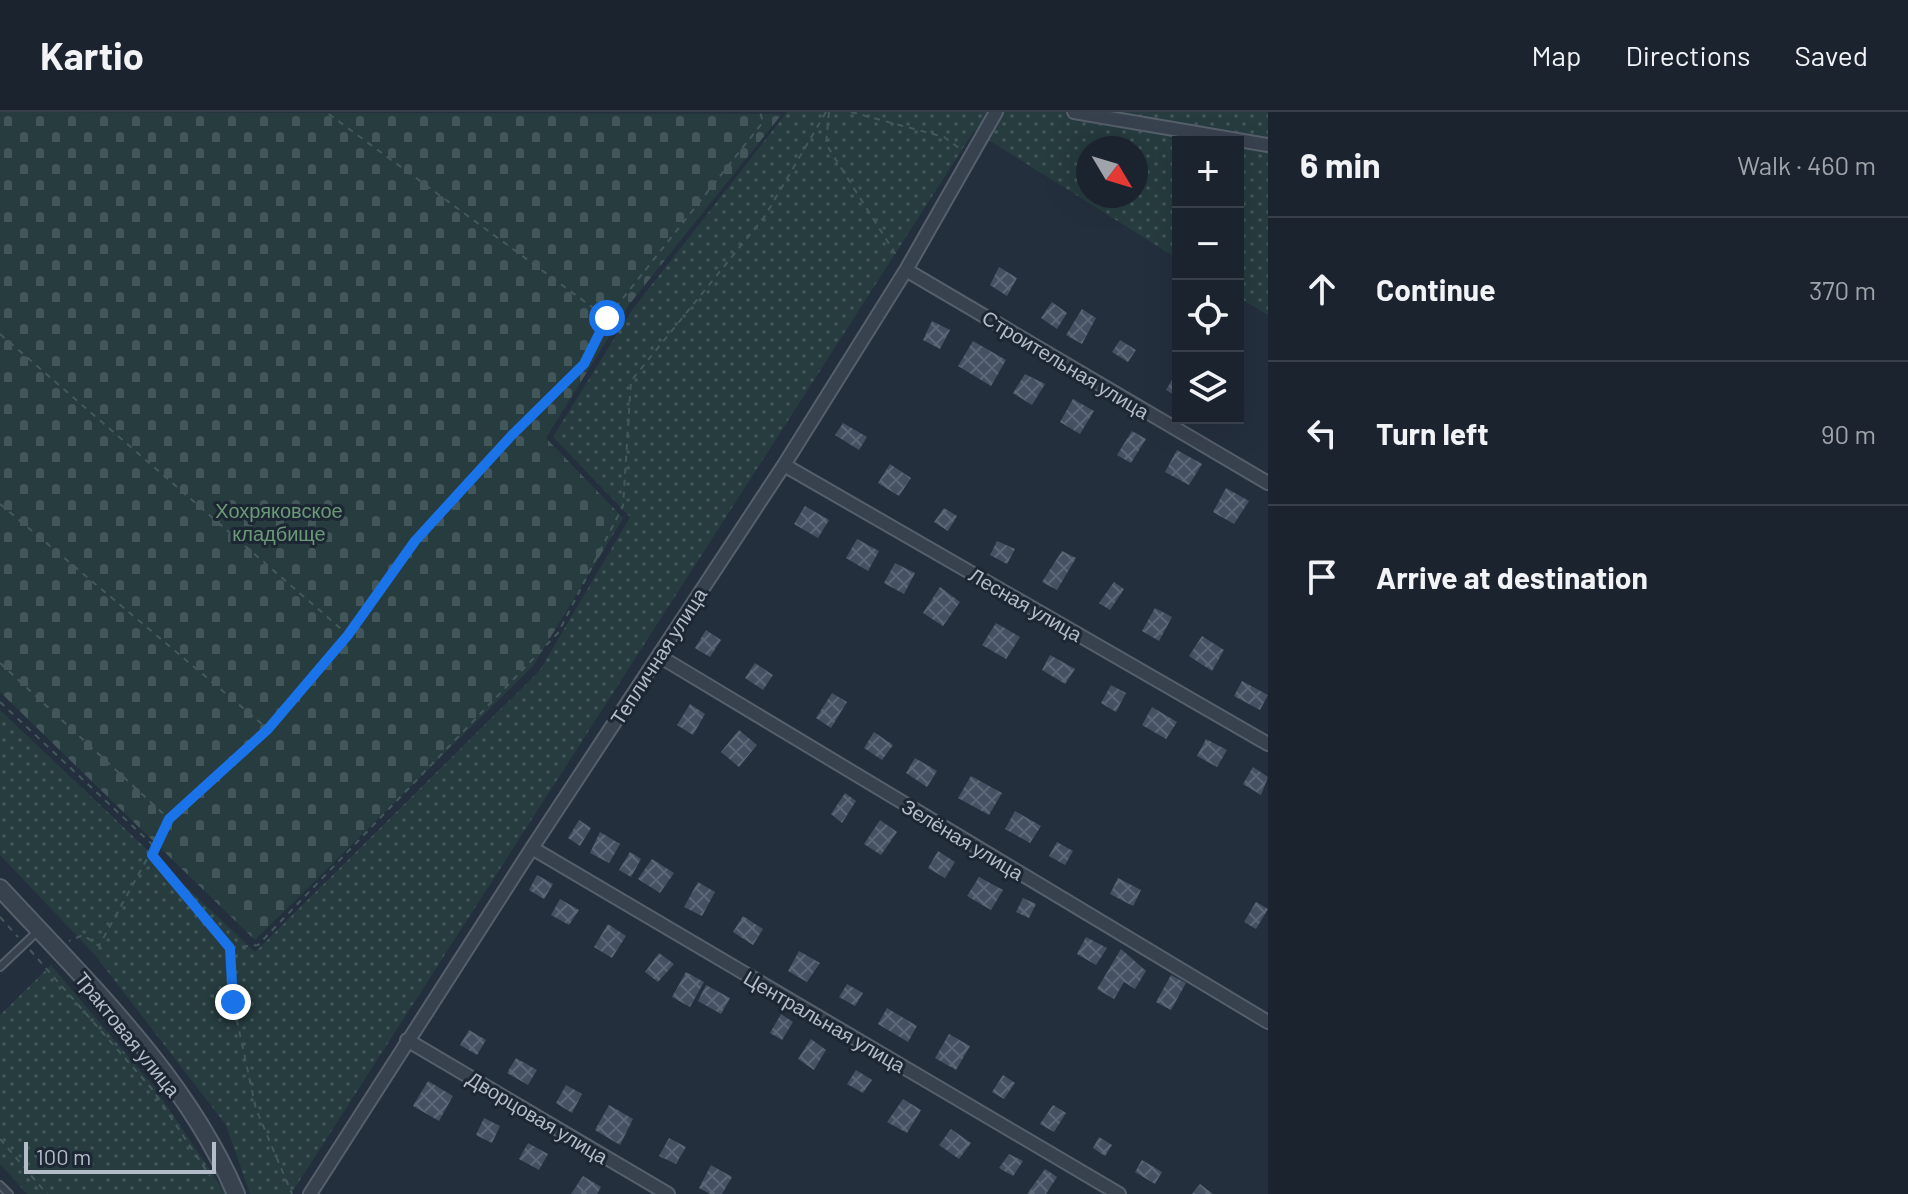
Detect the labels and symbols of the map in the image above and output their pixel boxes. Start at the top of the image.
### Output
north arrow [1076,136,1148,208]
route start [589,300,625,336]
street label: Строительная улица [978,305,1155,424]
park label: Хохряковское кладбище [215,498,343,545]
street label: Лесная улица [965,562,1087,646]
street label: Тепличная улица [605,582,712,729]
street label: Зелёная улица [898,793,1029,885]
street label: Центральная улица [740,965,911,1077]
street label: Трактовая улица [70,967,186,1102]
route end [215,984,251,1020]
street label: Дворцовая улица [463,1066,613,1169]
scale bar [24,1138,216,1174]

